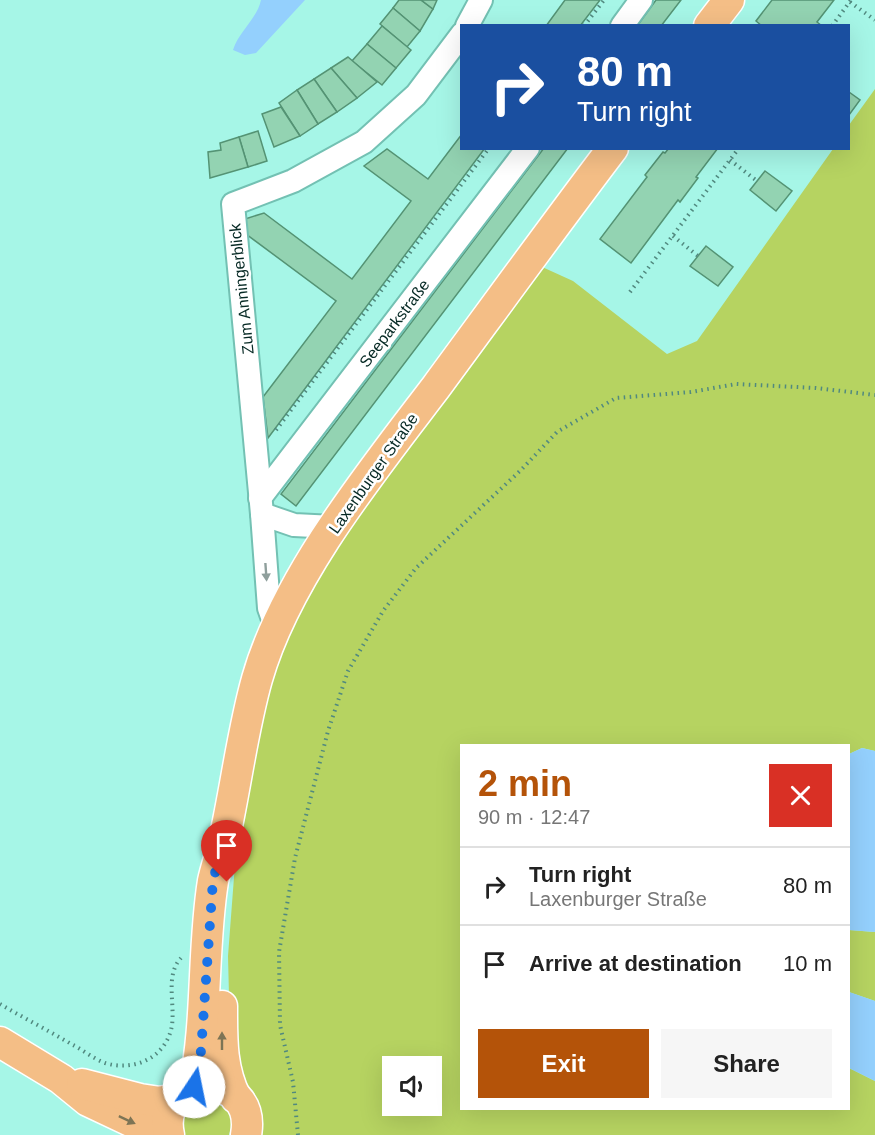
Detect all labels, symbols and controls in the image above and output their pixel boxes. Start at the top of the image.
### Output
icon: right [478,48,556,126]
text: 80 m [577,48,673,95]
text: Turn right [577,97,692,127]
street label: Zum Anningerblick [226,222,257,355]
street label: Seeparkstraße [356,276,433,370]
street label: Laxenburger Straße [326,410,421,536]
one-way arrow [262,562,271,581]
text: 2 min [478,763,572,804]
button: close [769,764,832,827]
text: 90 m · 12:47 [478,806,590,828]
pin [201,820,252,882]
icon: arrive [210,829,243,862]
text: Turn right [529,862,631,887]
icon: right [478,870,511,903]
text: 80 m [783,873,832,898]
text: Laxenburger Straße [529,888,707,910]
icon: arrive [478,948,511,981]
text: Arrive at destination [529,951,742,976]
text: 10 m [783,951,832,976]
button: Exit [478,1029,649,1098]
button: Share [661,1029,832,1098]
one-way arrow [217,1032,227,1051]
position arrow [162,1055,226,1119]
map controls [382,1056,442,1116]
button: sound [382,1056,442,1116]
one-way arrow [119,1115,136,1124]

